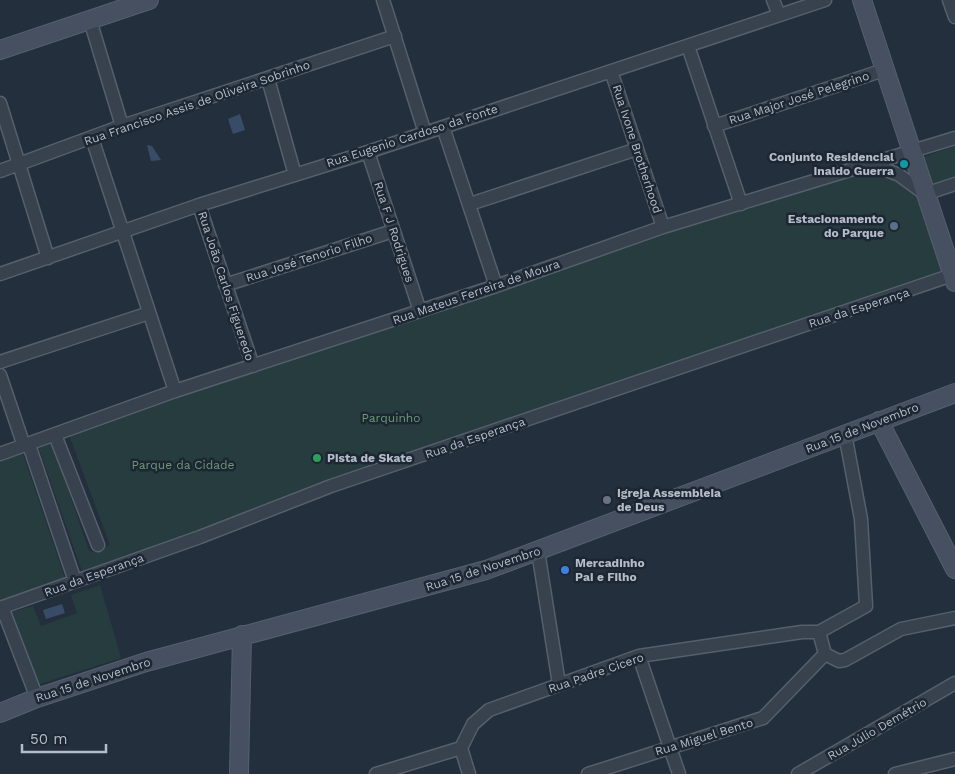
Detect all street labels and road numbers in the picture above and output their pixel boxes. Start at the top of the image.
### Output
street label: Rua Francisco Assis de Oliveira Sobrinho [82,58,312,148]
street label: Rua Major José Pelegrino [727,69,871,127]
street label: Rua Ivone Brotherhood [610,83,664,215]
street label: Rua Eugenio Cardoso da Fonte [325,102,500,170]
street label: Rua F J Rodrigues [371,180,417,284]
street label: Rua João Carlos Figueredo [195,209,257,363]
street label: Rua José Tenorio Filho [244,231,374,285]
street label: Rua Mateus Ferreira de Moura [391,257,562,327]
street label: Rua da Esperança [807,285,911,331]
street label: Rua 15 de Novembro [804,400,920,456]
street label: Rua da Esperança [423,414,527,462]
street label: Rua 15 de Novembro [424,544,542,594]
street label: Rua da Esperança [42,550,146,600]
street label: Rua Padre Cicero [546,650,646,696]
street label: Rua 15 de Novembro [34,655,152,705]
street label: Rua Júlio Demétrio [825,695,929,763]
street label: Rua Miguel Bento [653,715,755,759]

